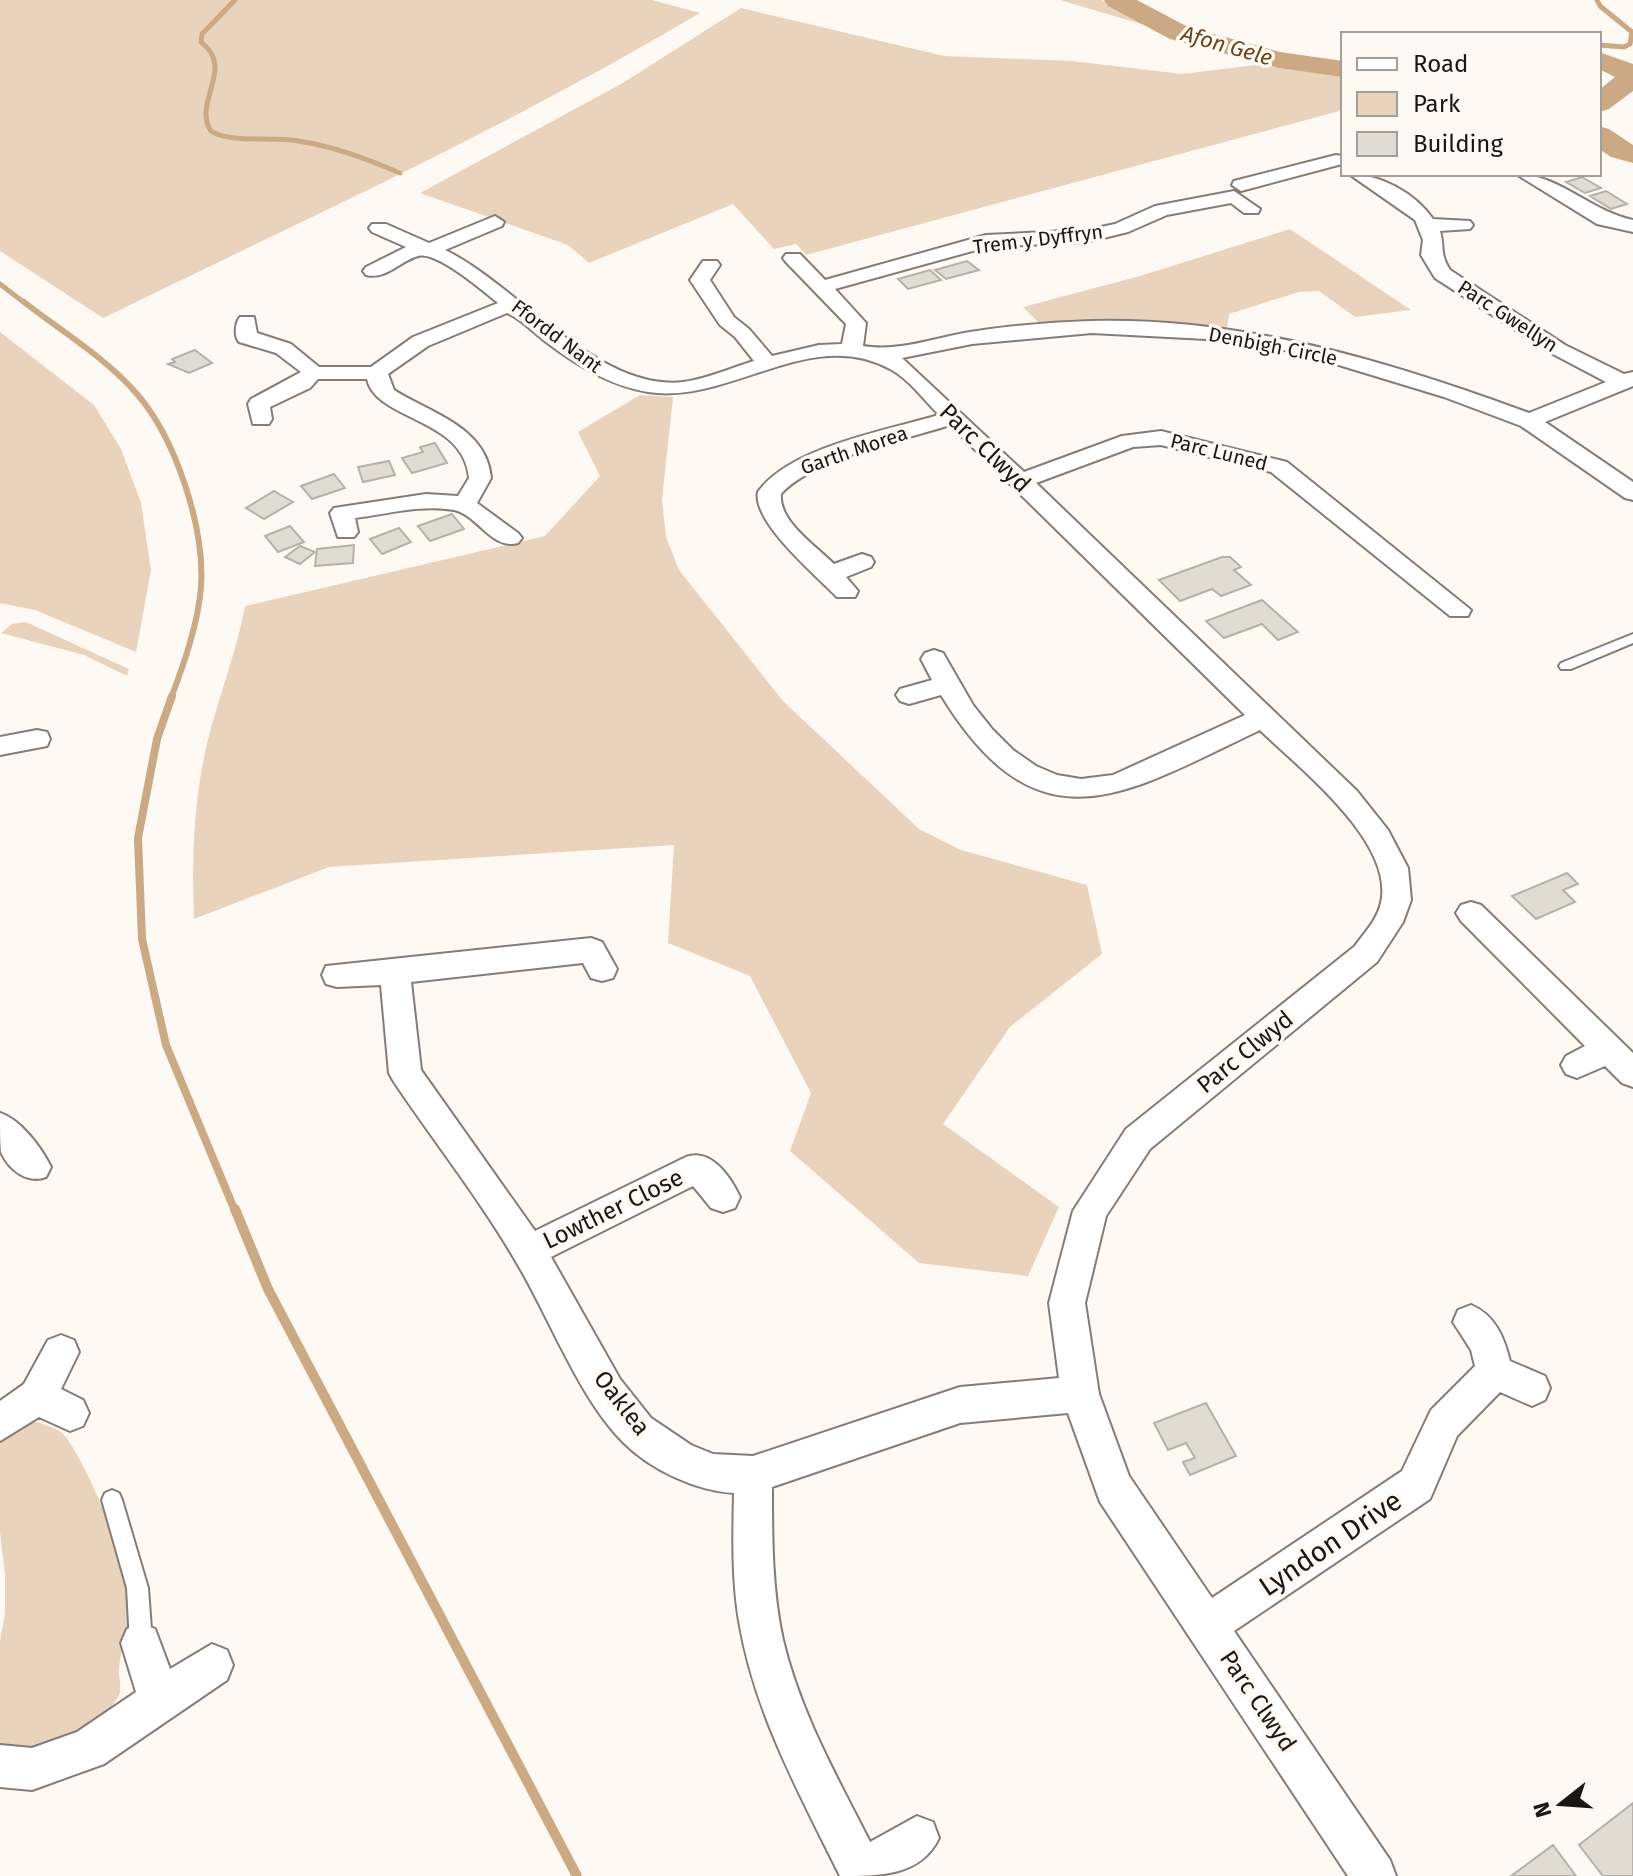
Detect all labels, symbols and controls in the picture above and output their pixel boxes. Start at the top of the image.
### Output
water label: Afon Gele [1177,19,1275,71]
legend [1341,32,1601,176]
text: Road [1413,50,1468,78]
text: Park [1413,90,1461,118]
text: Building [1413,130,1503,158]
street label: Trem y Dyffryn [972,219,1104,259]
street label: Parc Gwellyn [1454,275,1562,357]
street label: Ffordd Nant [507,294,608,378]
street label: Denbigh Circle [1207,322,1339,370]
street label: Parc Clwyd [934,398,1036,498]
street label: Garth Morea [797,421,911,479]
street label: Parc Luned [1168,428,1270,476]
street label: Parc Clwyd [1191,1005,1299,1099]
street label: Lowther Close [538,1163,688,1255]
street label: Oaklea [588,1365,656,1441]
street label: Lyndon Drive [1253,1484,1408,1603]
street label: Parc Clwyd [1214,1645,1302,1757]
north arrow [1521,1764,1601,1844]
text: N [1527,1799,1557,1821]

